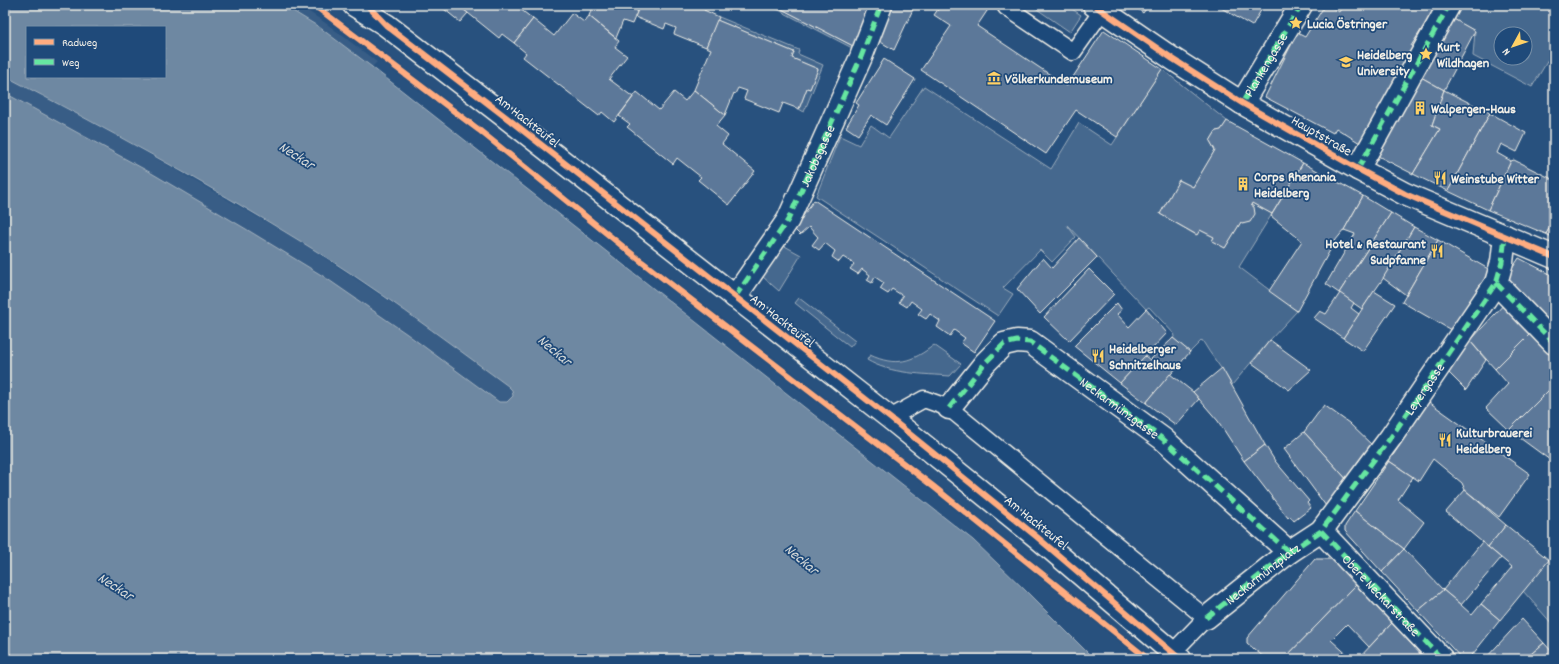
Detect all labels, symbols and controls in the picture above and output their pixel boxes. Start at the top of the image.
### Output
place icon: Lucia Östringer [1288,15,1304,31]
place label: Lucia Östringer [1307,15,1388,35]
legend [26,26,166,78]
north arrow [1493,26,1533,66]
street label: Plankengasse [1240,30,1294,101]
text: Radweg [62,35,97,52]
place label: Kurt Wildhagen [1437,38,1490,74]
text: N [1499,43,1515,58]
place label: Heidelberg University [1357,46,1413,82]
place icon: Kurt Wildhagen [1418,46,1434,62]
school or university icon: Heidelberg University [1338,54,1354,70]
text: Weg [62,55,79,72]
museum icon: Völkerkundemuseum [986,70,1002,86]
place label: Völkerkundemuseum [1005,70,1113,90]
street label: Am Hackteufel [490,90,564,154]
building icon: Walpergen-Haus [1412,100,1428,116]
place label: Walpergen-Haus [1431,100,1516,120]
street label: Hauptstraße [1287,111,1355,162]
street label: Jakobsgasse [796,122,841,191]
water label: Neckar [274,137,319,177]
place label: Corps Rhenania Heidelberg [1254,168,1337,204]
restaurant icon: Weinstube Witter [1432,170,1448,186]
place label: Weinstube Witter [1451,170,1540,190]
building icon: Corps Rhenania Heidelberg [1235,176,1251,192]
place label: Hotel & Restaurant Sudpfanne [1325,235,1427,271]
restaurant icon: Hotel & Restaurant Sudpfanne [1429,243,1445,259]
street label: Am Hackteufel [745,290,819,354]
water label: Neckar [532,331,577,373]
place label: Heidelberger Schnitzelhaus [1109,340,1181,376]
restaurant icon: Heidelberger Schnitzelhaus [1090,348,1106,364]
street label: Leyergasse [1401,360,1451,420]
street label: Neckarmünzgasse [1075,373,1163,445]
place label: Kulturbrauerei Heidelberg [1456,424,1533,460]
restaurant icon: Kulturbrauerei Heidelberg [1437,432,1453,448]
street label: Am Hackteufel [999,491,1073,556]
street label: Neckarmünzplatz [1222,539,1306,611]
water label: Neckar [779,540,824,582]
street label: Obere Neckarstraße [1336,551,1424,642]
water label: Neckar [93,568,138,608]

